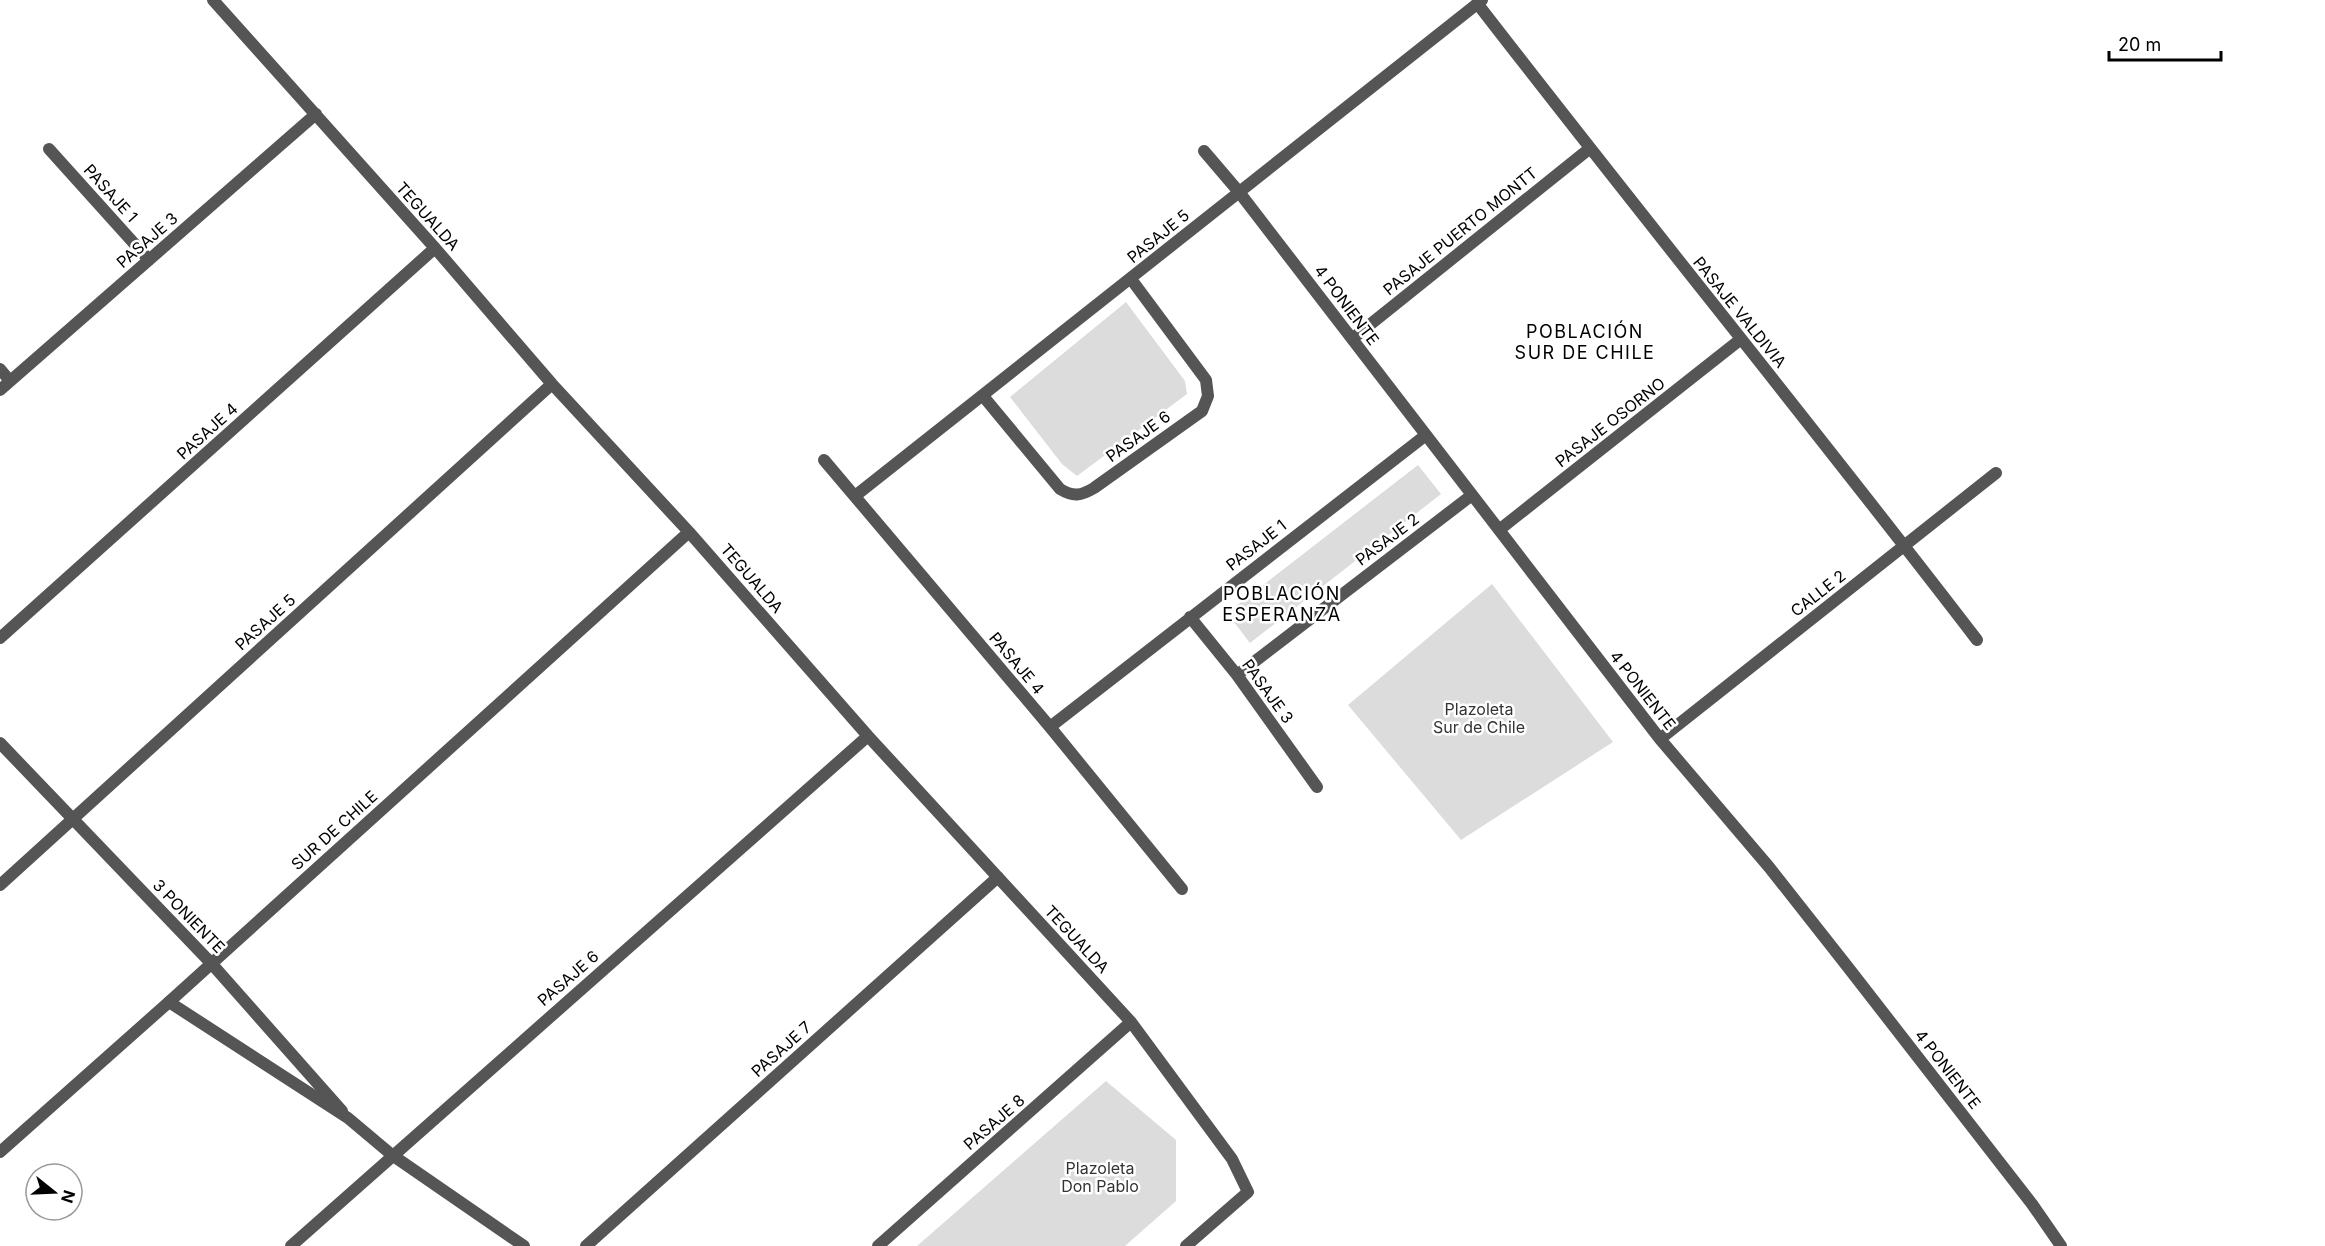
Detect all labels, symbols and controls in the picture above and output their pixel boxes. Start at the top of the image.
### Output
scale bar [2109,24,2222,62]
text: 20 m [2118,34,2161,55]
street label: PASAJE 1 [80,160,142,226]
street label: PASAJE PUERTO MONTT [1379,163,1541,299]
street label: TEGUALDA [392,177,464,255]
street label: PASAJE 5 [1123,205,1193,267]
street label: PASAJE 3 [112,208,182,272]
street label: PASAJE VALDIVIA [1689,253,1791,371]
street label: 4 PONIENTE [1310,261,1384,349]
district label: POBLACIÓN SUR DE CHILE [1515,320,1655,363]
street label: PASAJE OSORNO [1551,373,1669,471]
street label: PASAJE 4 [172,398,242,464]
street label: PASAJE 6 [1102,406,1174,466]
street label: PASAJE 2 [1351,509,1423,569]
street label: PASAJE 1 [1222,515,1290,575]
street label: TEGUALDA [716,539,788,617]
street label: CALLE 2 [1786,565,1850,621]
district label: POBLACIÓN ESPERANZA [1222,582,1342,625]
street label: PASAJE 5 [231,590,299,654]
street label: PASAJE 4 [985,628,1049,698]
street label: 4 PONIENTE [1606,646,1680,734]
street label: PASAJE 3 [1238,655,1298,727]
park label: Plazoleta Sur de Chile [1433,699,1525,737]
street label: SUR DE CHILE [287,786,381,874]
street label: 3 PONIENTE [149,875,229,957]
street label: TEGUALDA [1040,901,1114,977]
street label: PASAJE 6 [533,946,603,1010]
street label: PASAJE 7 [747,1017,815,1081]
street label: 4 PONIENTE [1911,1025,1985,1113]
street label: PASAJE 8 [959,1090,1029,1154]
park label: Plazoleta Don Pablo [1061,1158,1139,1196]
north arrow [24,1162,84,1222]
text: N [57,1188,80,1206]

